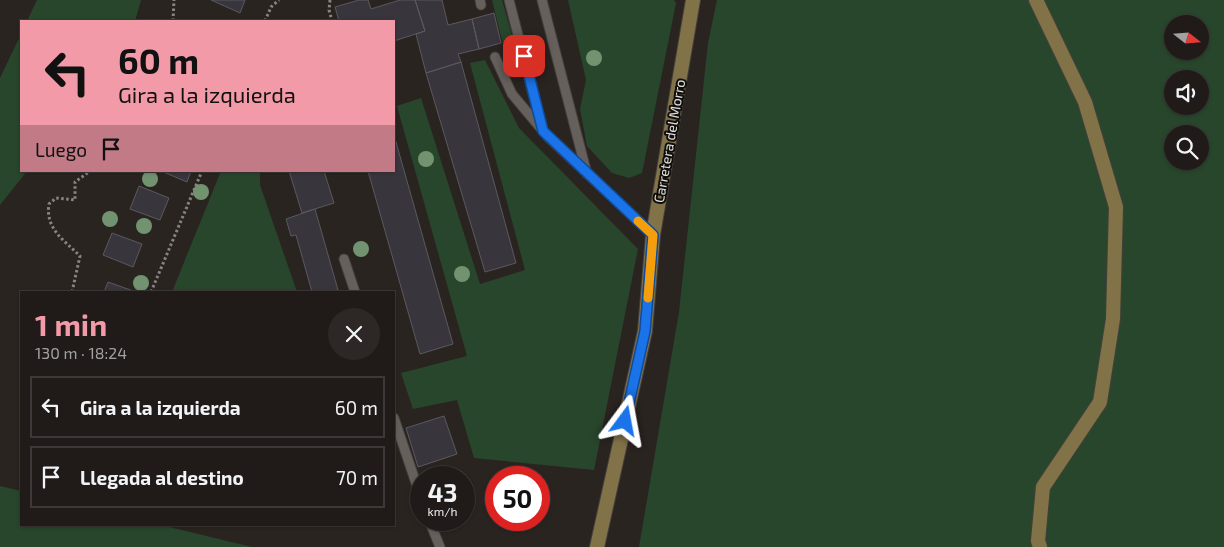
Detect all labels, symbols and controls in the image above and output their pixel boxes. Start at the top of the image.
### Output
north arrow [1164,15,1209,60]
map controls [1164,15,1209,170]
pin [503,35,545,77]
text: 60 m [118,39,199,81]
icon: left [35,40,100,105]
icon: arrive [510,42,538,70]
button: sound [1164,70,1209,115]
street label: Carretera del Morro [650,78,688,204]
text: Gira a la izquierda [118,81,296,107]
button: search [1164,125,1209,170]
icon: arrive [97,135,125,163]
text: Luego [35,138,87,161]
text: 1 min [35,306,107,342]
button: close [328,308,380,360]
text: 130 m · 18:24 [35,343,127,362]
icon: left [37,393,65,421]
position arrow [598,394,650,446]
text: Gira a la izquierda [80,396,241,419]
text: 60 m [335,396,378,419]
icon: arrive [37,463,65,491]
text: Llegada al destino [80,466,244,489]
text: 70 m [336,466,378,489]
speed limit sign: 50 [485,466,550,531]
text: 43 [427,477,458,507]
text: km/h [428,504,457,518]

